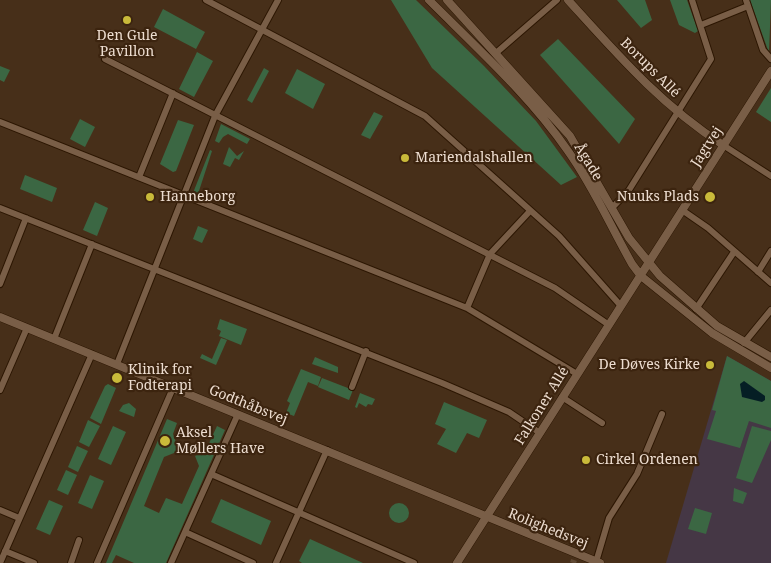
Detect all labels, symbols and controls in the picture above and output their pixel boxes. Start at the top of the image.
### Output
marker: Den Gule Pavillon [121,14,133,26]
place label: Den Gule Pavillon [96,28,158,60]
street label: Borups Allé [617,35,683,101]
street label: Jagtvej [688,123,726,171]
street label: Ågade [570,140,606,184]
place label: Mariendalshallen [415,150,533,166]
marker: Mariendalshallen [399,152,411,164]
place label: Hanneborg [160,189,235,205]
place label: Nuuks Plads [617,189,699,205]
marker: Nuuks Plads [703,190,717,204]
marker: Hanneborg [144,191,156,203]
place label: De Døves Kirke [599,357,700,373]
marker: De Døves Kirke [704,359,716,371]
place label: Klinik for Fodterapi [128,362,192,394]
street label: Falkoner Allé [511,364,573,448]
marker: Klinik for Fodterapi [110,371,124,385]
street label: Godthåbsvej [206,382,290,428]
place label: Aksel Møllers Have [176,425,265,458]
marker: Aksel Møllers Have [158,434,172,448]
place label: Cirkel Ordenen [596,452,698,468]
marker: Cirkel Ordenen [580,454,592,466]
street label: Rolighedsvej [506,505,590,553]

